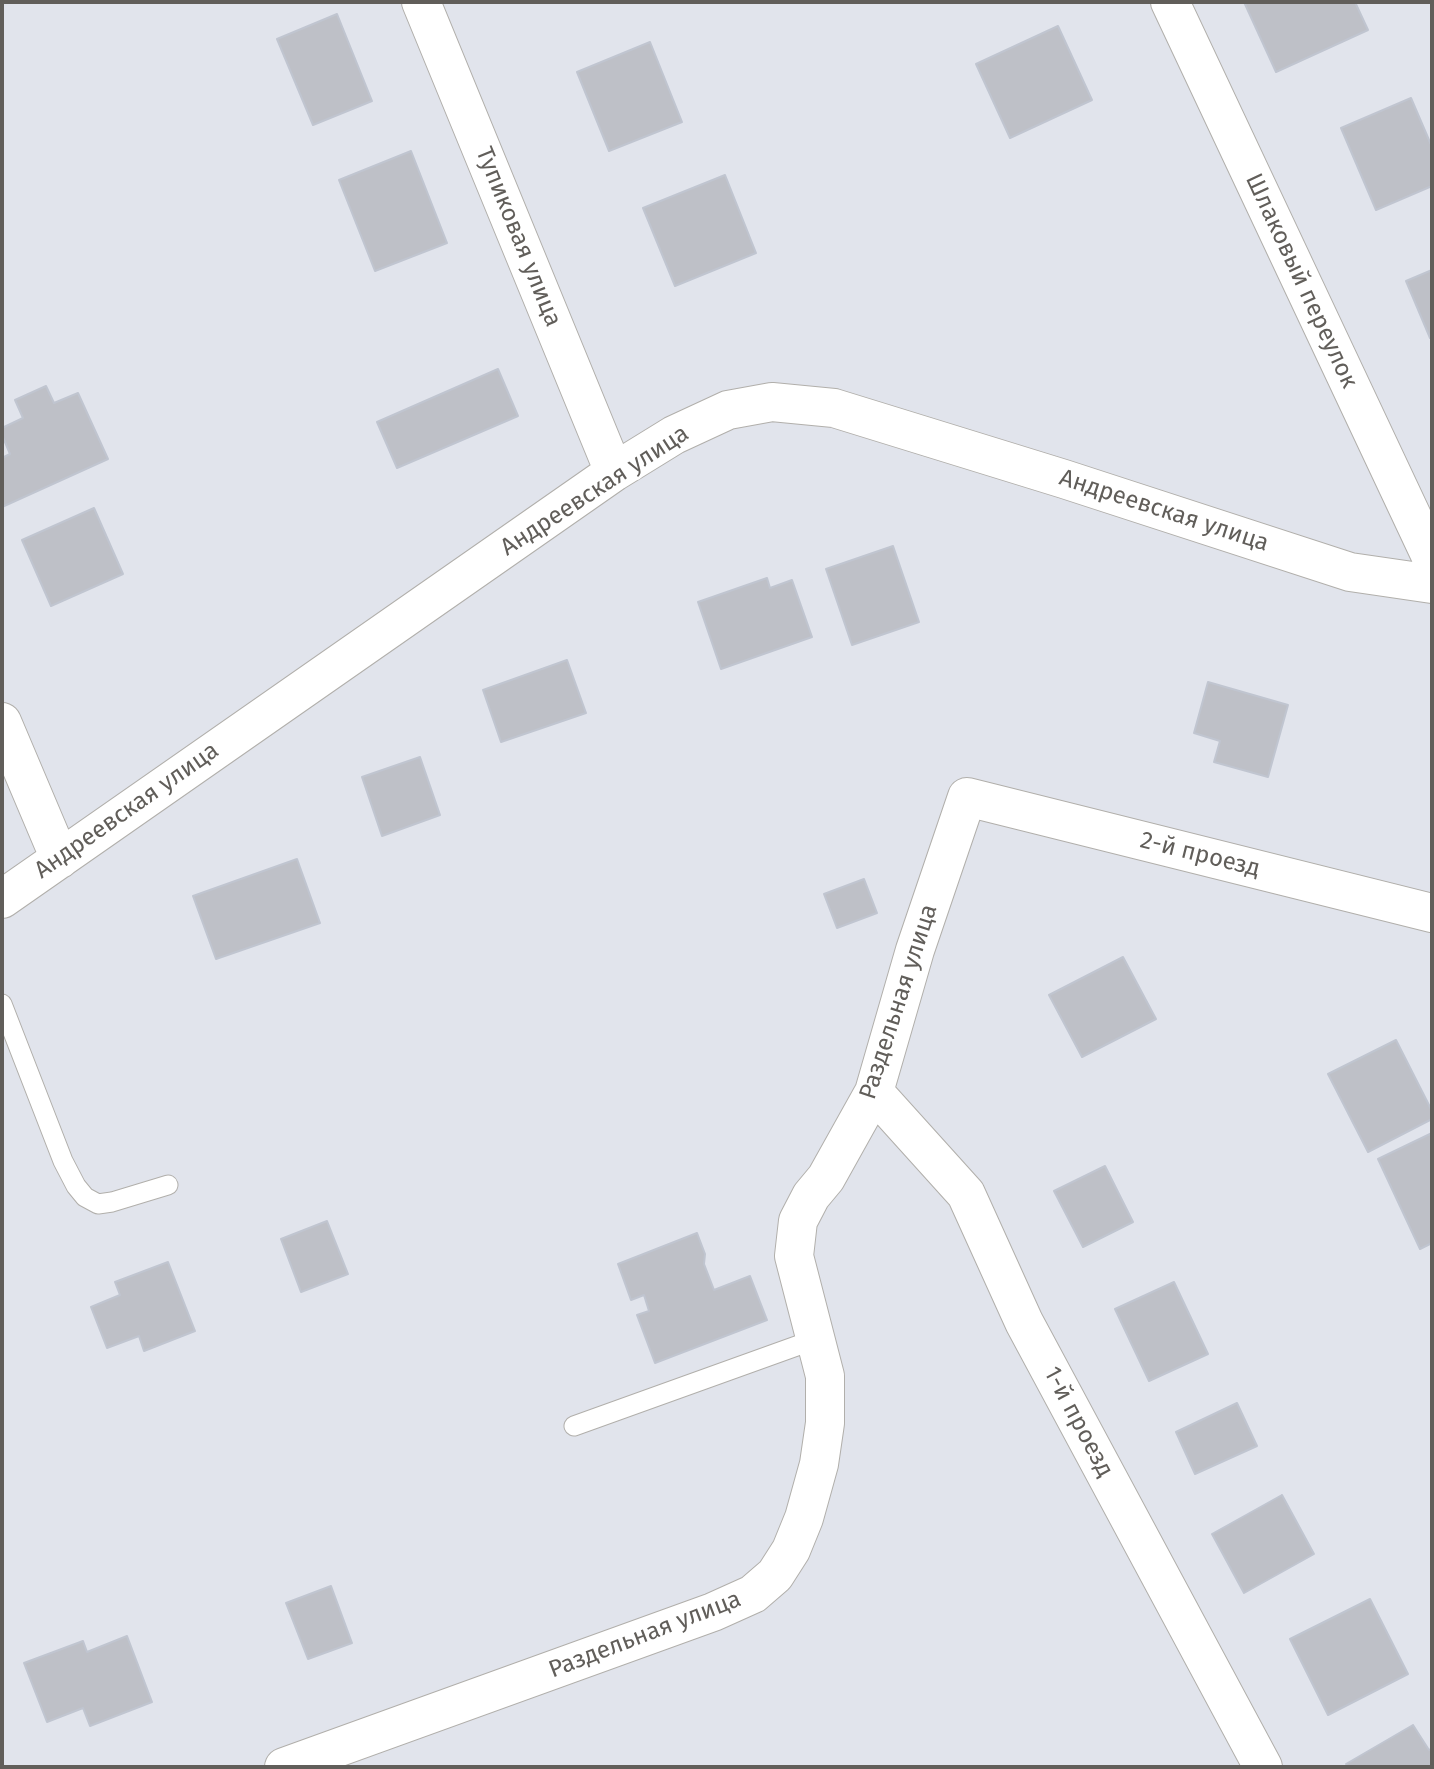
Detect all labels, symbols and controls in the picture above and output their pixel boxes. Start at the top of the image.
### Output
street label: Тупиковая улица [469,143,567,331]
street label: Шлаковый переулок [1239,169,1363,393]
street label: Андреевская улица [496,419,694,563]
street label: Андреевская улица [1056,464,1272,558]
street label: Андреевская улица [29,737,225,885]
street label: 2-й проезд [1137,826,1263,884]
street label: Раздельная улица [854,901,944,1103]
street label: 1-й проезд [1037,1362,1119,1482]
street label: Раздельная улица [545,1585,745,1685]

